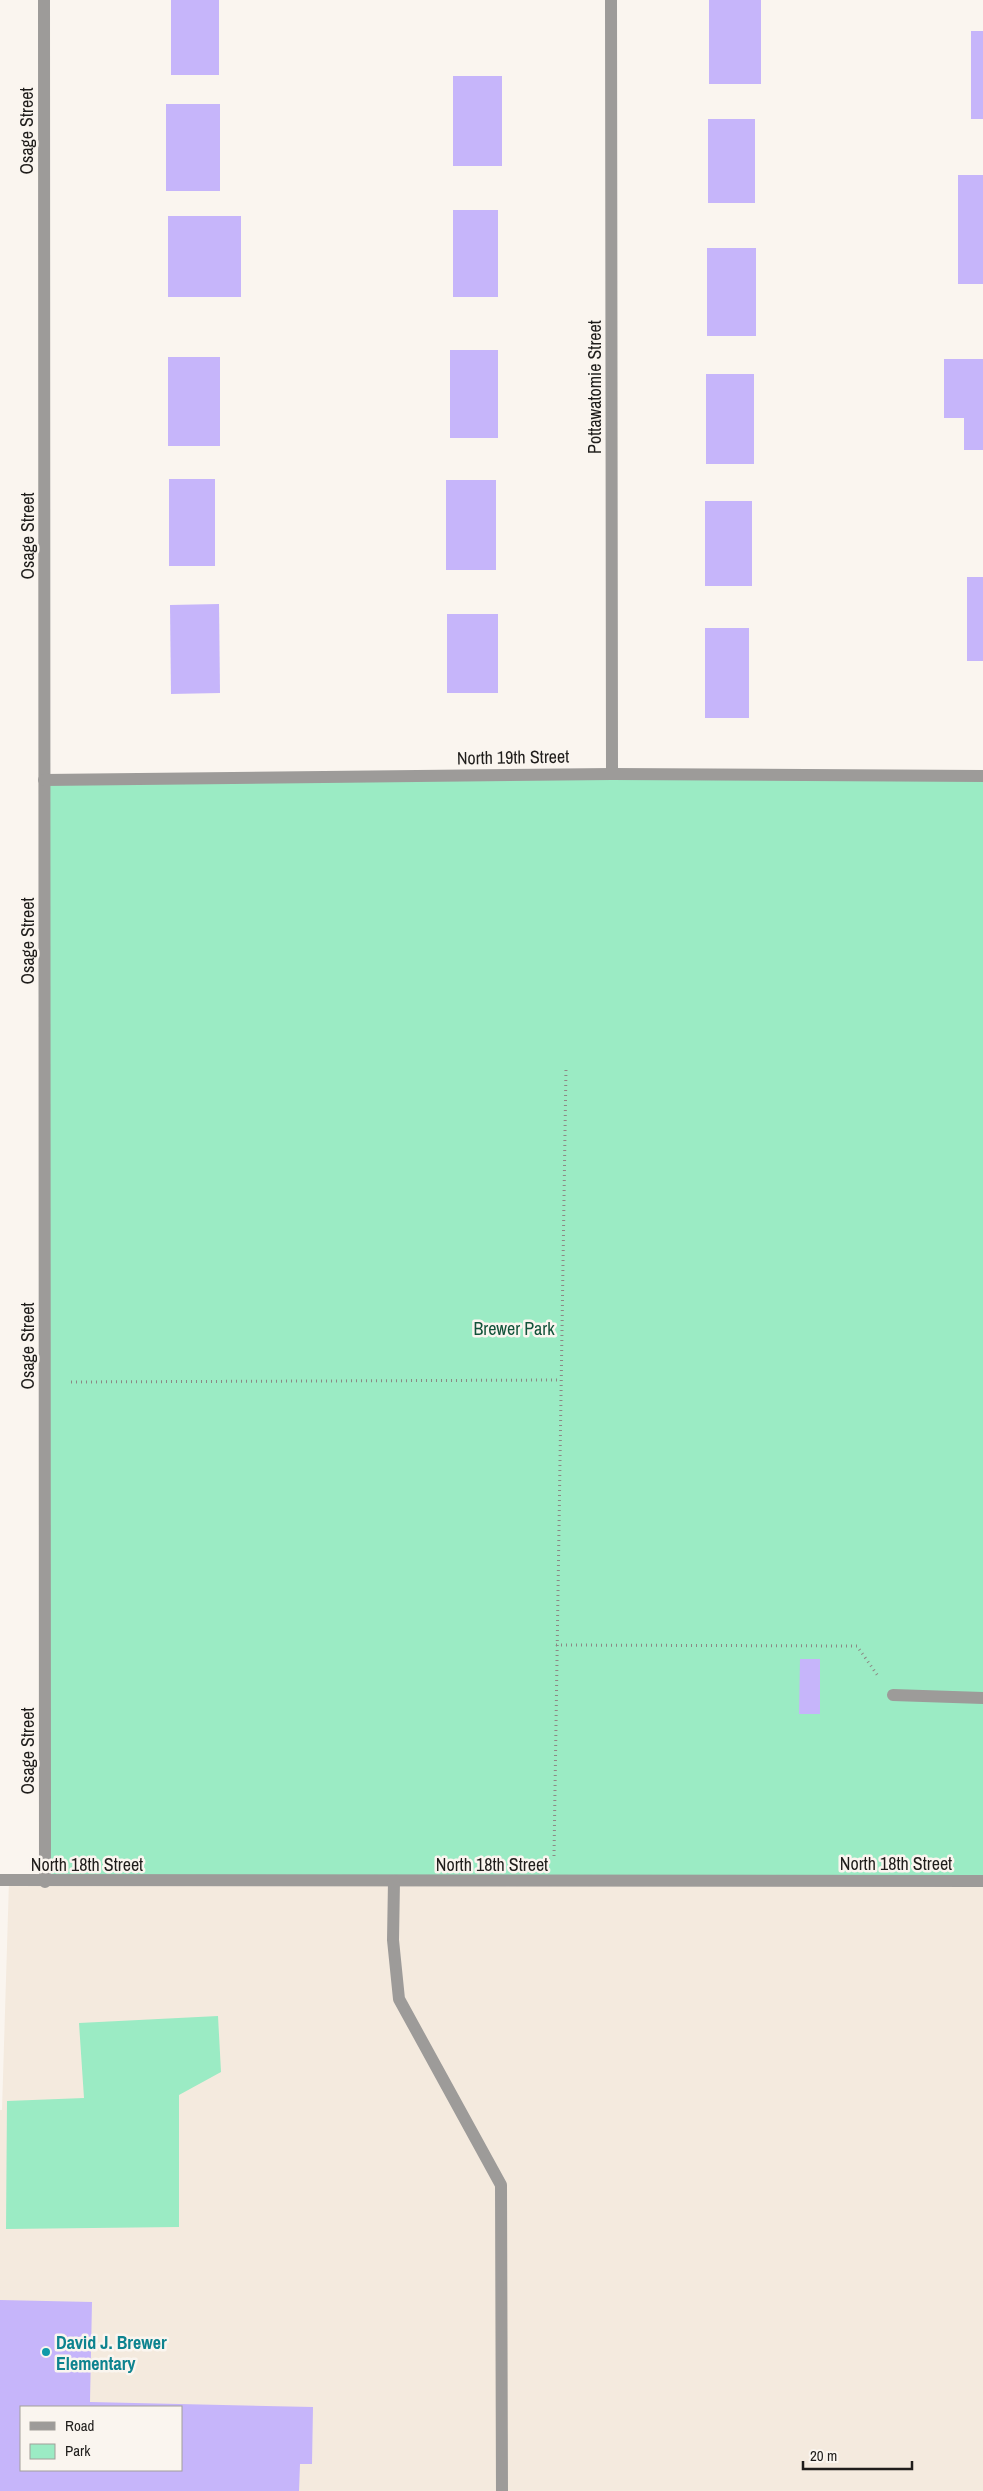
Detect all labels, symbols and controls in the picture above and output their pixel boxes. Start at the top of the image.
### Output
street label: Osage Street [14,88,39,174]
street label: Pottawatomie Street [582,320,607,454]
street label: Osage Street [15,493,40,579]
street label: North 19th Street [457,744,569,770]
street label: Osage Street [15,898,40,984]
street label: Osage Street [15,1303,40,1389]
park label: Brewer Park [473,1316,555,1341]
street label: Osage Street [15,1708,40,1794]
street label: North 18th Street [840,1851,952,1876]
street label: North 18th Street [31,1852,143,1877]
street label: North 18th Street [436,1852,548,1877]
place label: David J. Brewer Elementary [56,2330,167,2376]
marker: David J. Brewer Elementary [40,2346,52,2358]
legend [20,2406,182,2471]
text: Road [65,2415,94,2436]
scale bar [803,2438,912,2470]
text: Park [65,2440,91,2461]
text: 20 m [810,2445,837,2466]

